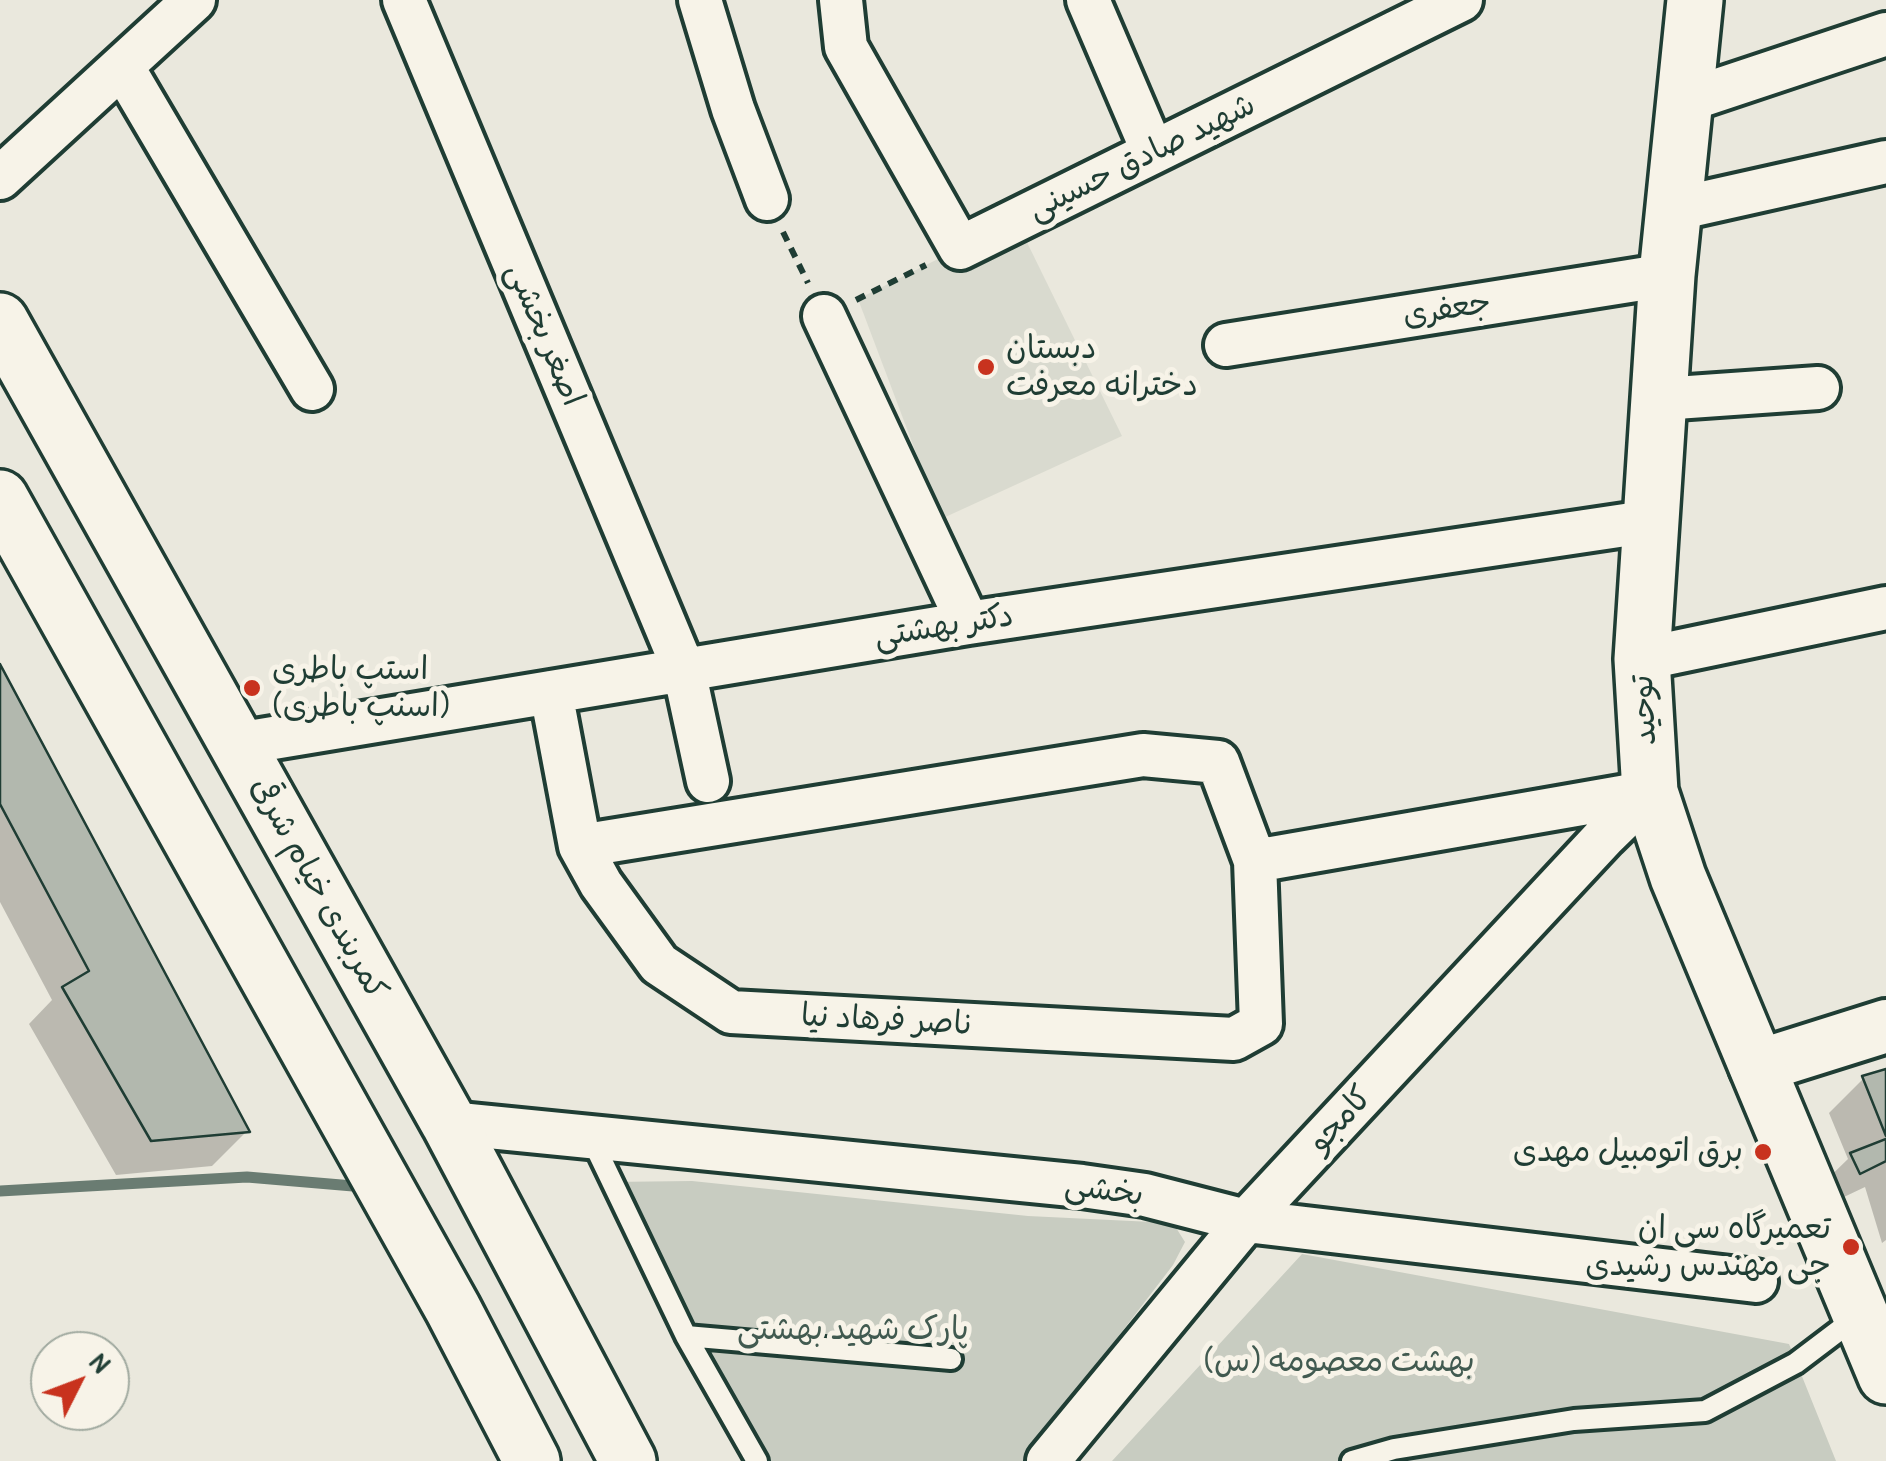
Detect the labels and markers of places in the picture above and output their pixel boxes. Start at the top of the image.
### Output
place label: دبستان دخترانه معرفت [1006,330,1198,405]
marker: دبستان دخترانه معرفت [975,356,997,378]
place label: استپ باطری (اسنپ باطری) [272,651,451,726]
marker: استپ باطری (اسنپ باطری) [241,677,263,699]
place label: برق اتومبیل مهدی [1513,1133,1743,1171]
marker: برق اتومبیل مهدی [1752,1141,1774,1163]
place label: تعمیرگاه سی ان جی مهندس رشیدی [1585,1210,1831,1285]
marker: تعمیرگاه سی ان جی مهندس رشیدی [1840,1236,1862,1258]

